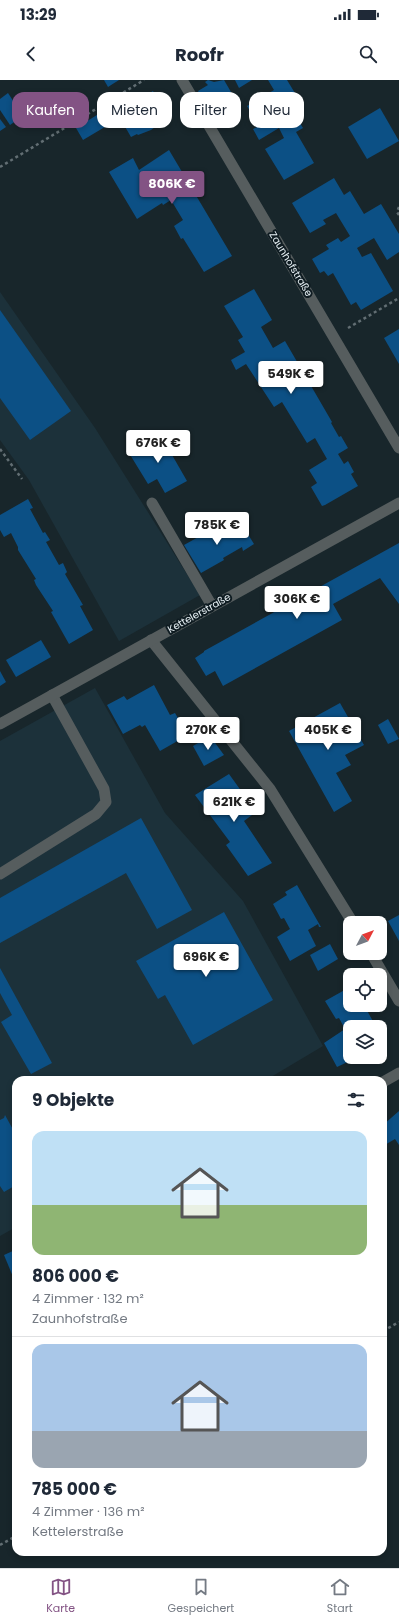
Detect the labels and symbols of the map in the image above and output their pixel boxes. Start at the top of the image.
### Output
pin: 806K € [139,171,205,205]
street label: Zaunhofstraße [266,229,316,299]
pin: 549K € [258,361,324,395]
pin: 676K € [125,430,191,464]
pin: 785K € [184,512,250,546]
pin: 306K € [264,586,330,620]
street label: Kettelerstraße [165,589,233,637]
pin: 270K € [175,717,241,751]
pin: 405K € [295,717,361,751]
pin: 621K € [201,789,267,823]
north arrow [343,916,387,960]
pin: 696K € [173,944,239,978]

